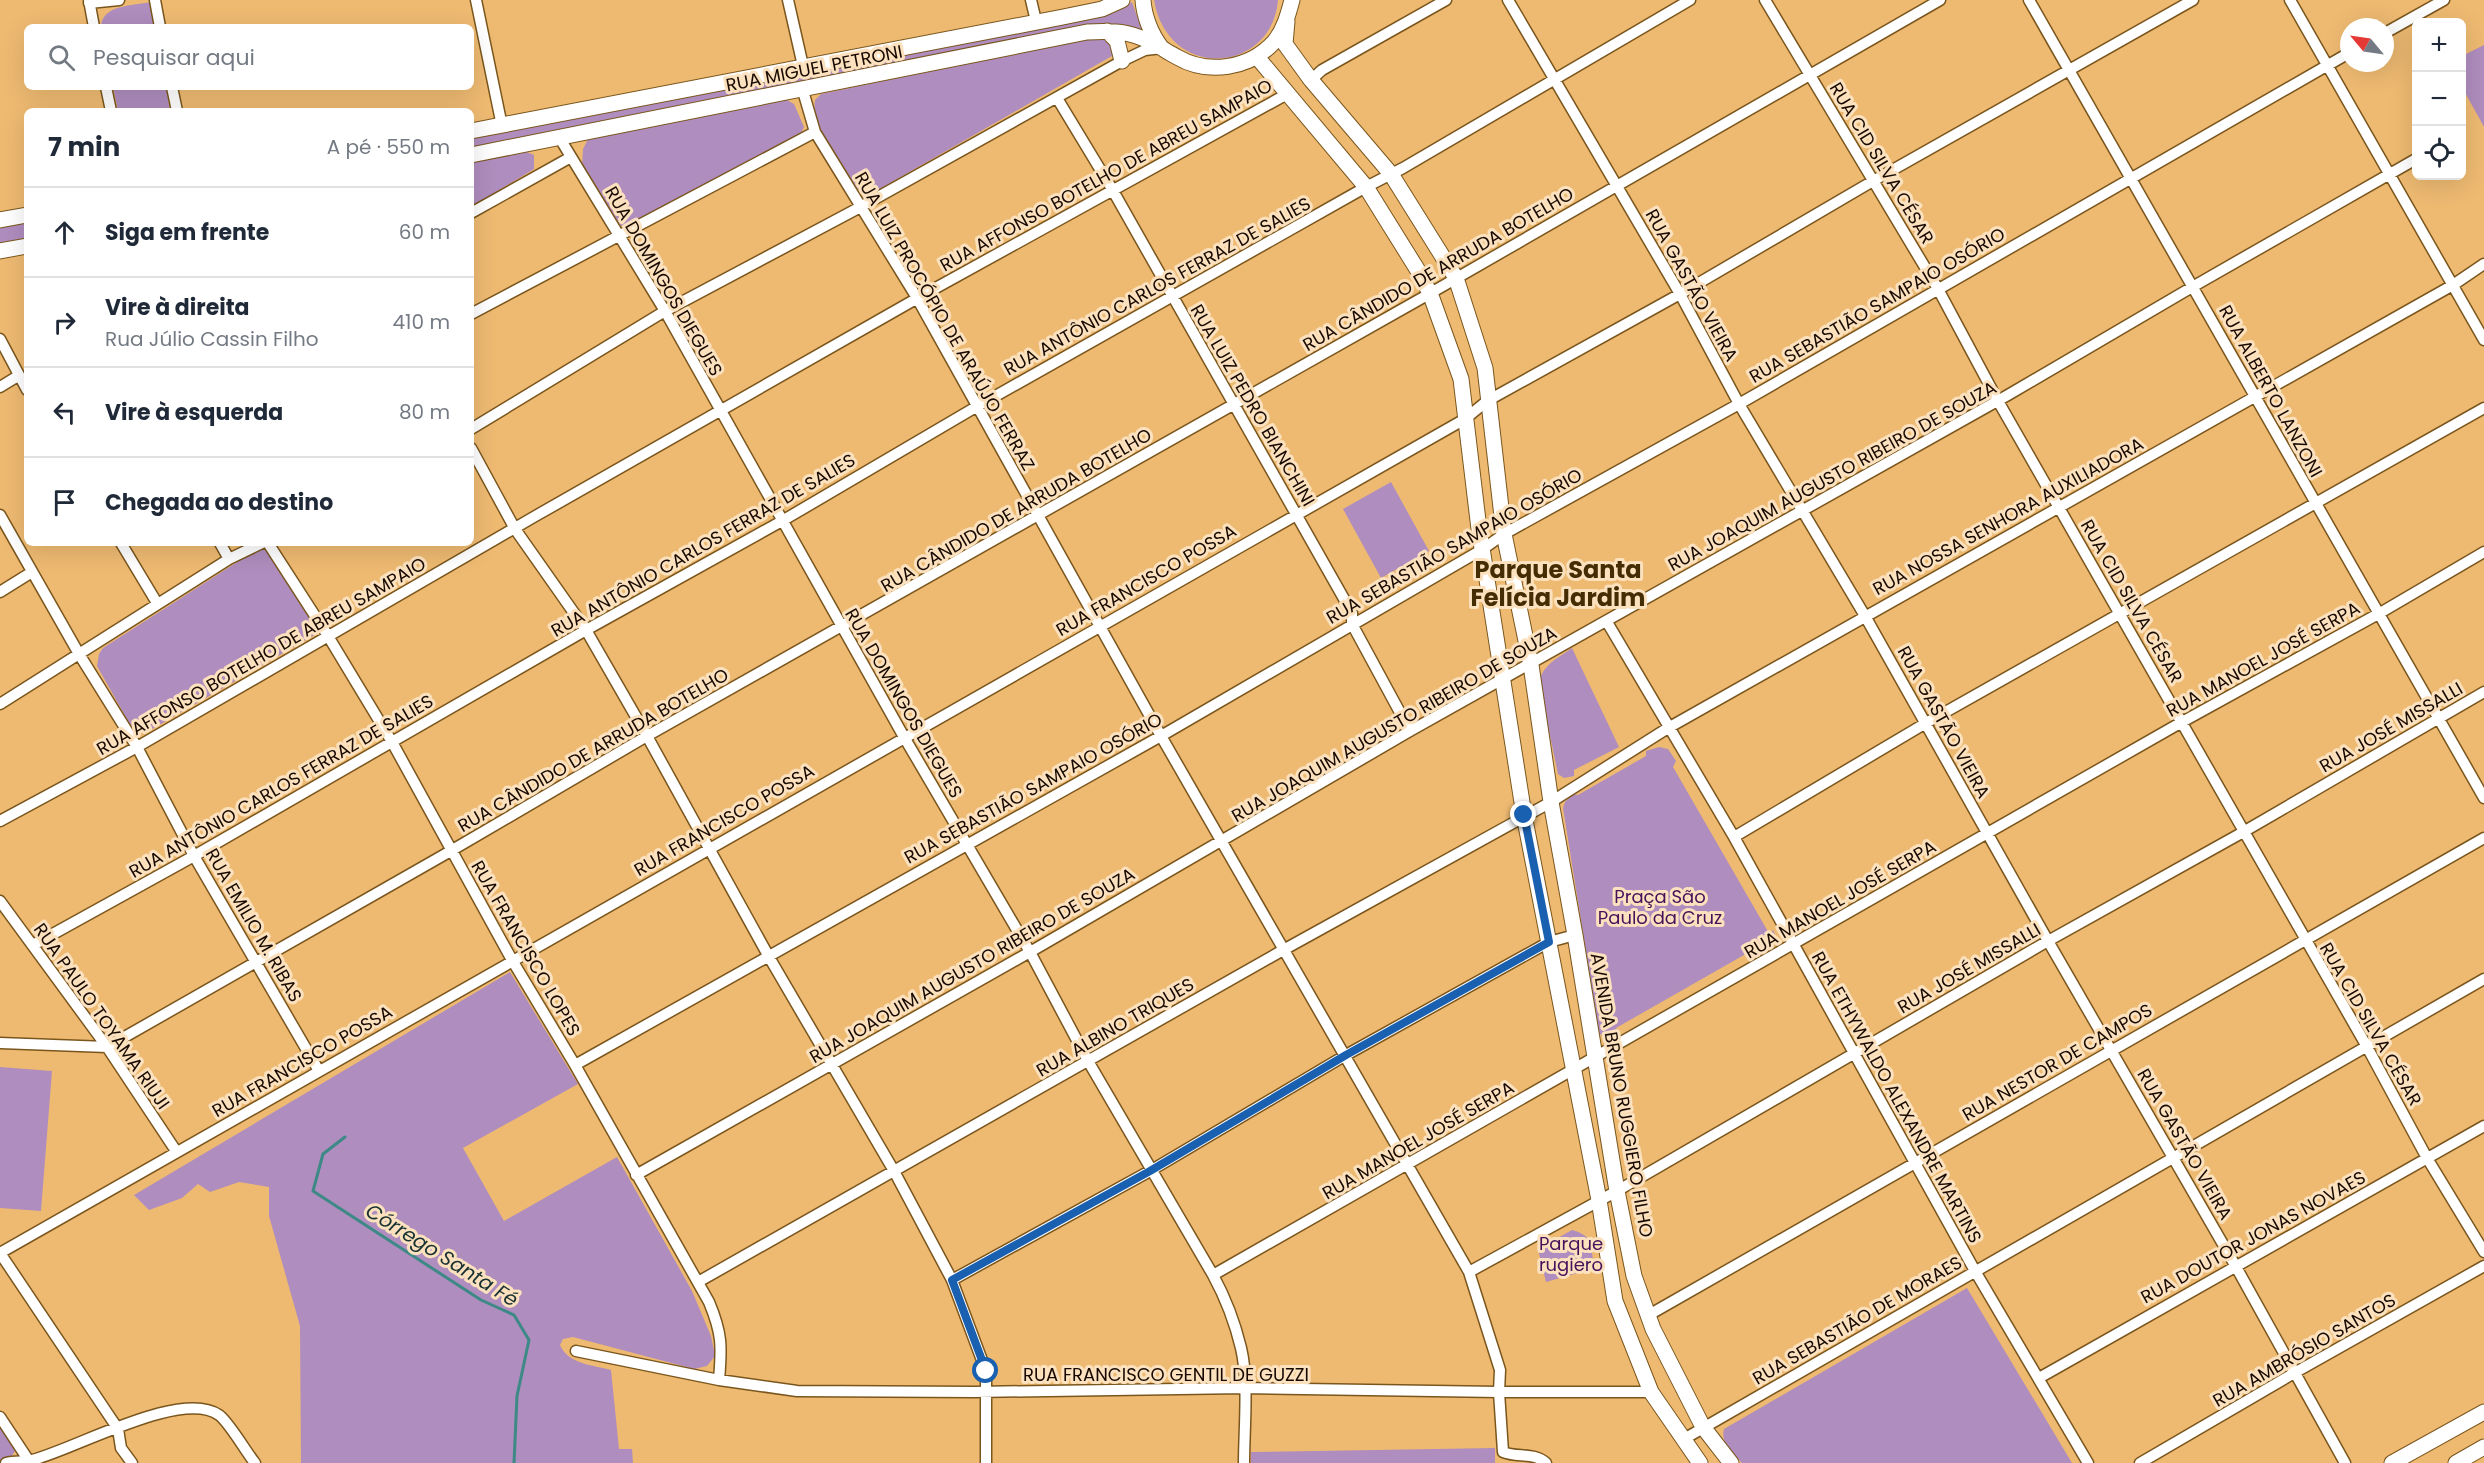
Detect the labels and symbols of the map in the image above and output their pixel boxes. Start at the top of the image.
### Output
north arrow [2340,18,2394,72]
street label: RUA MIGUEL PETRONI [724,39,904,97]
street label: RUA AFFONSO BOTELHO DE ABREU SAMPAIO [935,73,1277,277]
street label: RUA CID SILVA CÉSAR [1824,77,1940,249]
street label: RUA LUIZ PROCÓPIO DE ARAÚJO FERRAZ [849,167,1041,475]
street label: RUA DOMINGOS DIEGUES [599,181,729,381]
street label: RUA CÂNDIDO DE ARRUDA BOTELHO [1298,181,1578,357]
street label: RUA ANTÔNIO CARLOS FERRAZ DE SALIES [999,191,1315,381]
street label: RUA GASTÃO VIEIRA [1640,204,1744,366]
street label: RUA SEBASTIÃO SAMPAIO OSÓRIO [1745,221,2009,389]
street label: RUA LUIZ PEDRO BIANCHINI [1185,299,1321,511]
street label: RUA ALBERTO LANZONI [2213,300,2329,482]
street label: RUA JOAQUIM AUGUSTO RIBEIRO DE SOUZA [1663,375,2001,577]
street label: RUA CÂNDIDO DE ARRUDA BOTELHO [876,422,1156,598]
street label: RUA NOSSA SENHORA AUXILIADORA [1868,431,2148,601]
street label: RUA ANTÔNIO CARLOS FERRAZ DE SALIES [546,447,860,643]
street label: RUA SEBASTIÃO SAMPAIO OSÓRIO [1322,462,1586,630]
street label: RUA CID SILVA CÉSAR [2075,515,2189,687]
street label: RUA FRANCISCO POSSA [1051,518,1241,642]
street label: RUA AFFONSO BOTELHO DE ABREU SAMPAIO [92,551,430,761]
district label: Parque Santa Felícia Jardim [1471,553,1645,614]
street label: RUA MANOEL JOSÉ SERPA [2162,595,2364,723]
street label: RUA DOMINGOS DIEGUES [839,603,969,803]
street label: RUA JOAQUIM AUGUSTO RIBEIRO DE SOUZA [1227,620,1561,828]
street label: RUA GASTÃO VIEIRA [1892,641,1996,803]
street label: RUA CÂNDIDO DE ARRUDA BOTELHO [453,662,733,838]
street label: RUA JOSÉ MISSALLI [2315,676,2467,778]
street label: RUA ANTÔNIO CARLOS FERRAZ DE SALIES [124,688,438,884]
street label: RUA SEBASTIÃO SAMPAIO OSÓRIO [900,706,1166,870]
street label: RUA FRANCISCO POSSA [629,758,819,882]
route end [1510,801,1536,827]
street label: RUA MANOEL JOSÉ SERPA [1739,834,1941,964]
street label: RUA EMILIO M. RIBAS [200,844,308,1006]
street label: RUA FRANCISCO LOPES [465,856,587,1040]
street label: RUA JOAQUIM AUGUSTO RIBEIRO DE SOUZA [805,861,1139,1069]
park label: Praça São Paulo da Cruz [1598,884,1722,930]
street label: RUA JOSÉ MISSALLI [1893,917,2045,1019]
street label: RUA PAULO TOYAMA RIUJI [28,918,176,1114]
street label: RUA CID SILVA CÉSAR [2314,938,2428,1110]
street label: RUA ETHYWALDO ALEXANDRE MARTINS [1806,947,1988,1247]
street label: AVENIDA BRUNO RUGGIERO FILHO [1585,951,1659,1239]
street label: RUA ALBINO TRIQUES [1032,972,1198,1082]
street label: RUA NESTOR DE CAMPOS [1957,997,2157,1127]
street label: RUA FRANCISCO POSSA [207,999,397,1123]
street label: RUA GASTÃO VIEIRA [2131,1064,2239,1224]
street label: RUA MANOEL JOSÉ SERPA [1317,1075,1519,1205]
street label: RUA DOUTOR JONAS NOVAES [2136,1165,2370,1309]
water label: Córrego Santa Fé [360,1197,524,1313]
park label: Parque rugiero [1539,1231,1603,1277]
street label: RUA SEBASTIÃO DE MORAES [1748,1250,1966,1390]
street label: RUA AMBRÓSIO SANTOS [2208,1287,2400,1413]
route start [972,1357,998,1383]
street label: RUA FRANCISCO GENTIL DE GUZZI [1023,1362,1309,1387]

